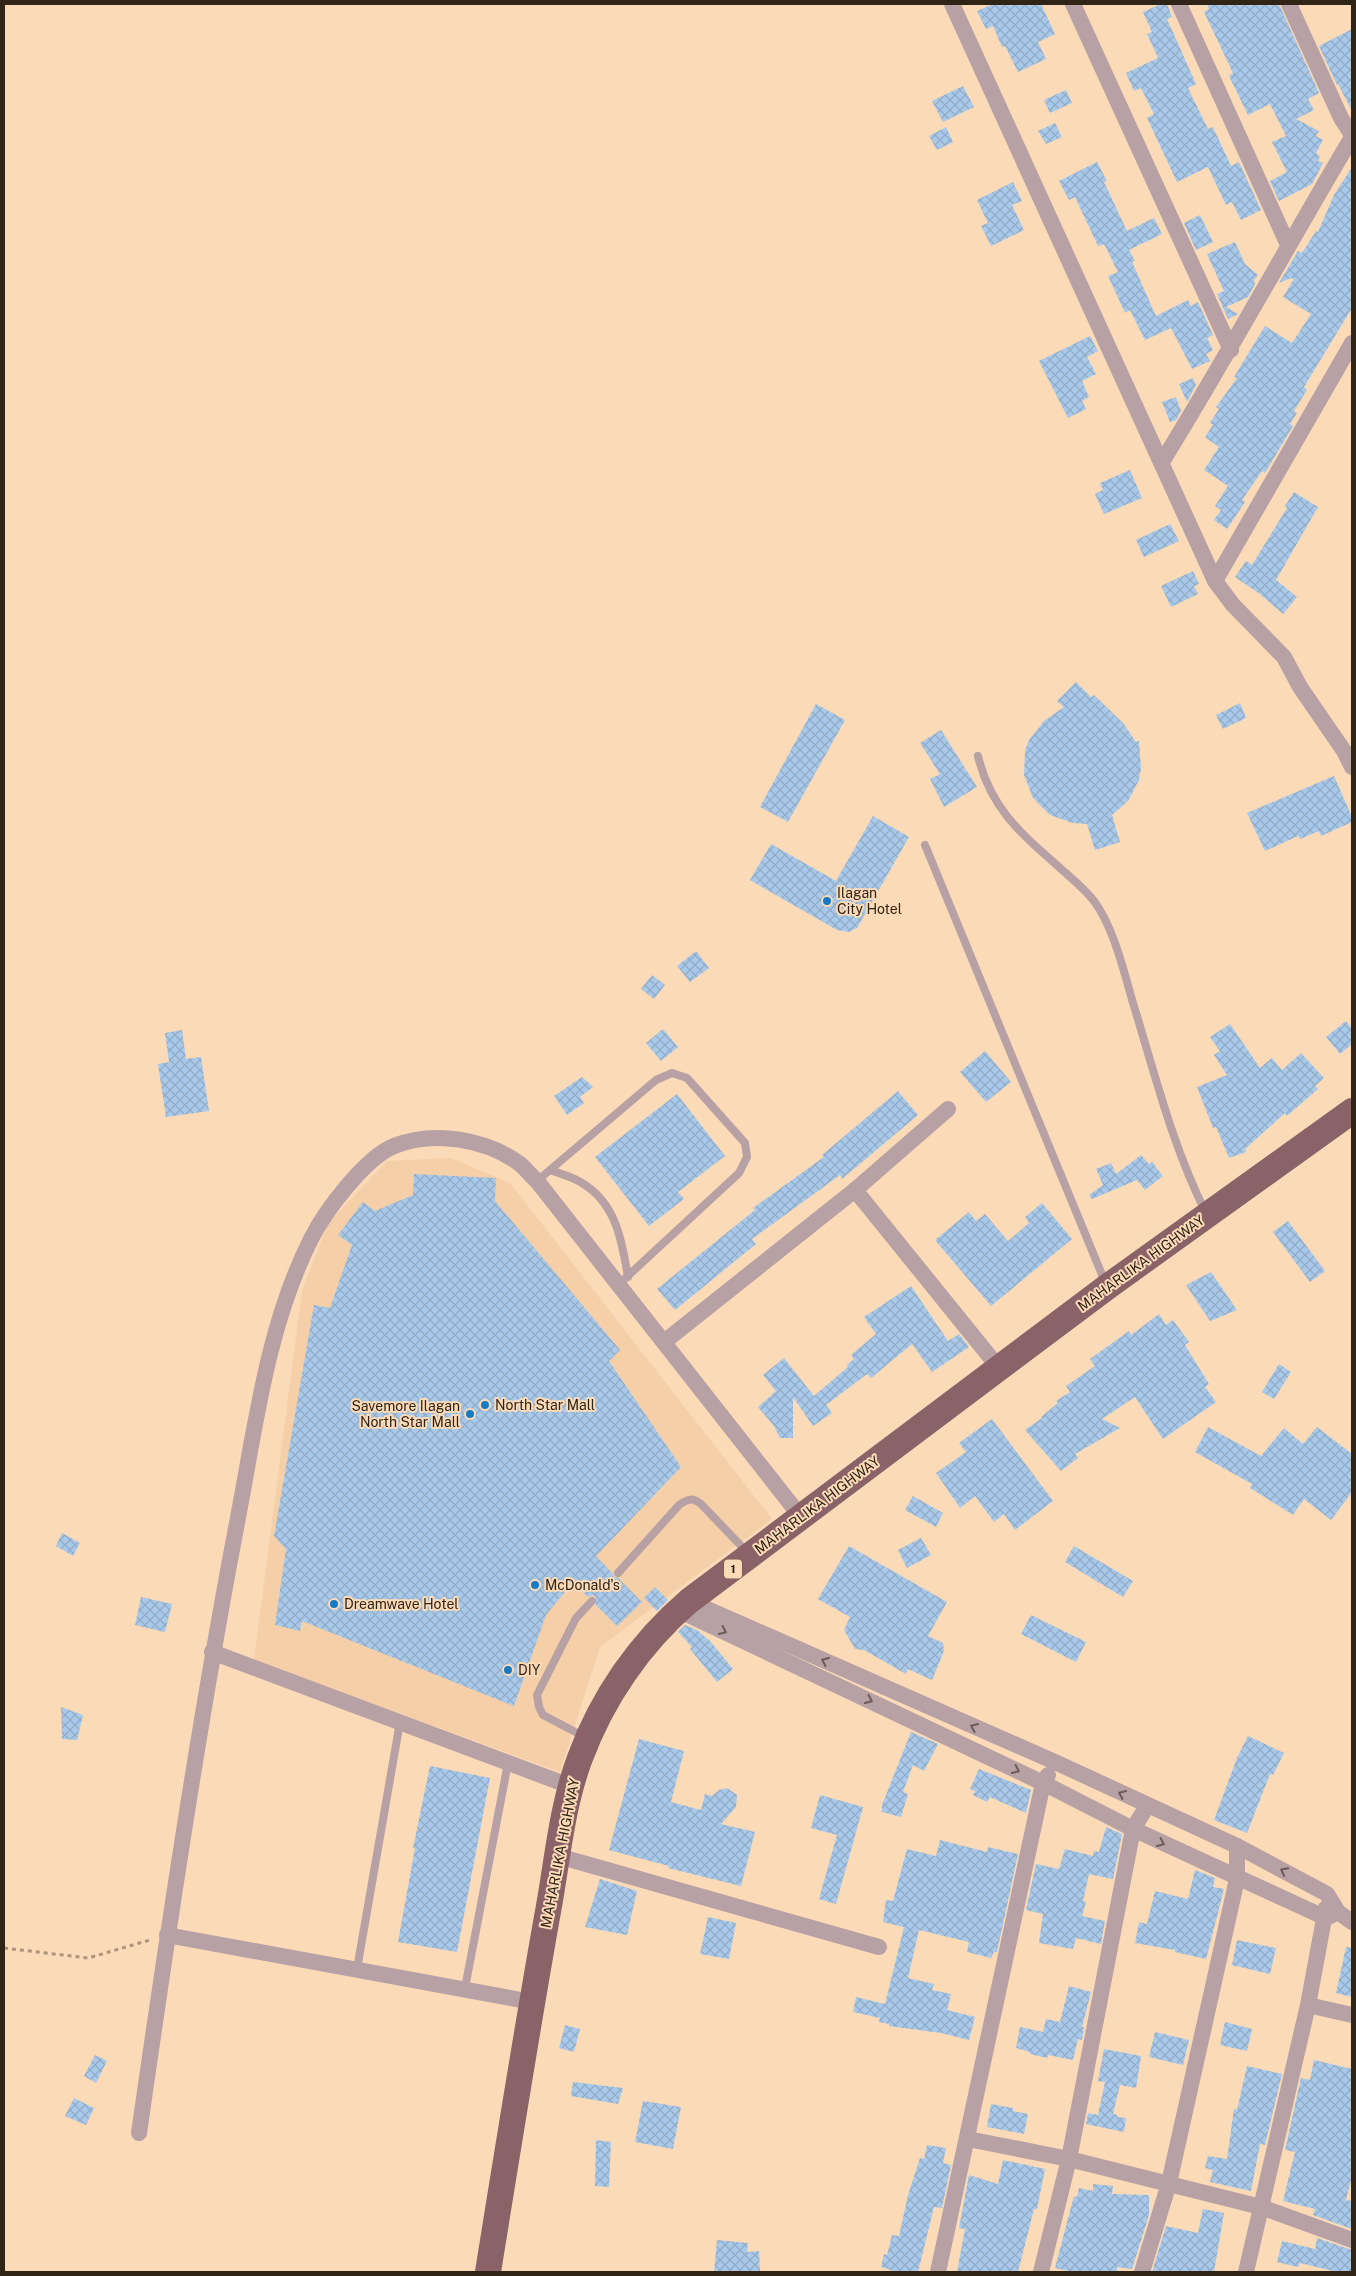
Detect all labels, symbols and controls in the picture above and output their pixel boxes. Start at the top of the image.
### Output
place label: Ilagan City Hotel [837,885,902,917]
marker: Ilagan City Hotel [821,895,833,907]
street label: MAHARLIKA HIGHWAY [1075,1211,1208,1314]
place label: North Star Mall [495,1397,595,1413]
place label: Savemore Ilagan North Star Mall [351,1398,460,1430]
marker: North Star Mall [479,1399,491,1411]
marker: Savemore Ilagan North Star Mall [464,1408,476,1420]
street label: MAHARLIKA HIGHWAY [751,1452,883,1557]
road number: 1 [724,1560,742,1578]
place label: McDonald's [545,1577,620,1593]
marker: McDonald's [529,1579,541,1591]
place label: Dreamwave Hotel [344,1596,459,1612]
marker: Dreamwave Hotel [328,1598,340,1610]
one-way arrow [717,1625,726,1635]
one-way arrow [821,1657,830,1668]
place label: DIY [518,1662,541,1678]
marker: DIY [502,1664,514,1676]
one-way arrow [864,1694,873,1704]
one-way arrow [970,1722,979,1733]
one-way arrow [1011,1764,1020,1774]
street label: MAHARLIKA HIGHWAY [538,1776,582,1929]
one-way arrow [1118,1790,1127,1800]
one-way arrow [1156,1837,1165,1847]
one-way arrow [1281,1867,1290,1877]

